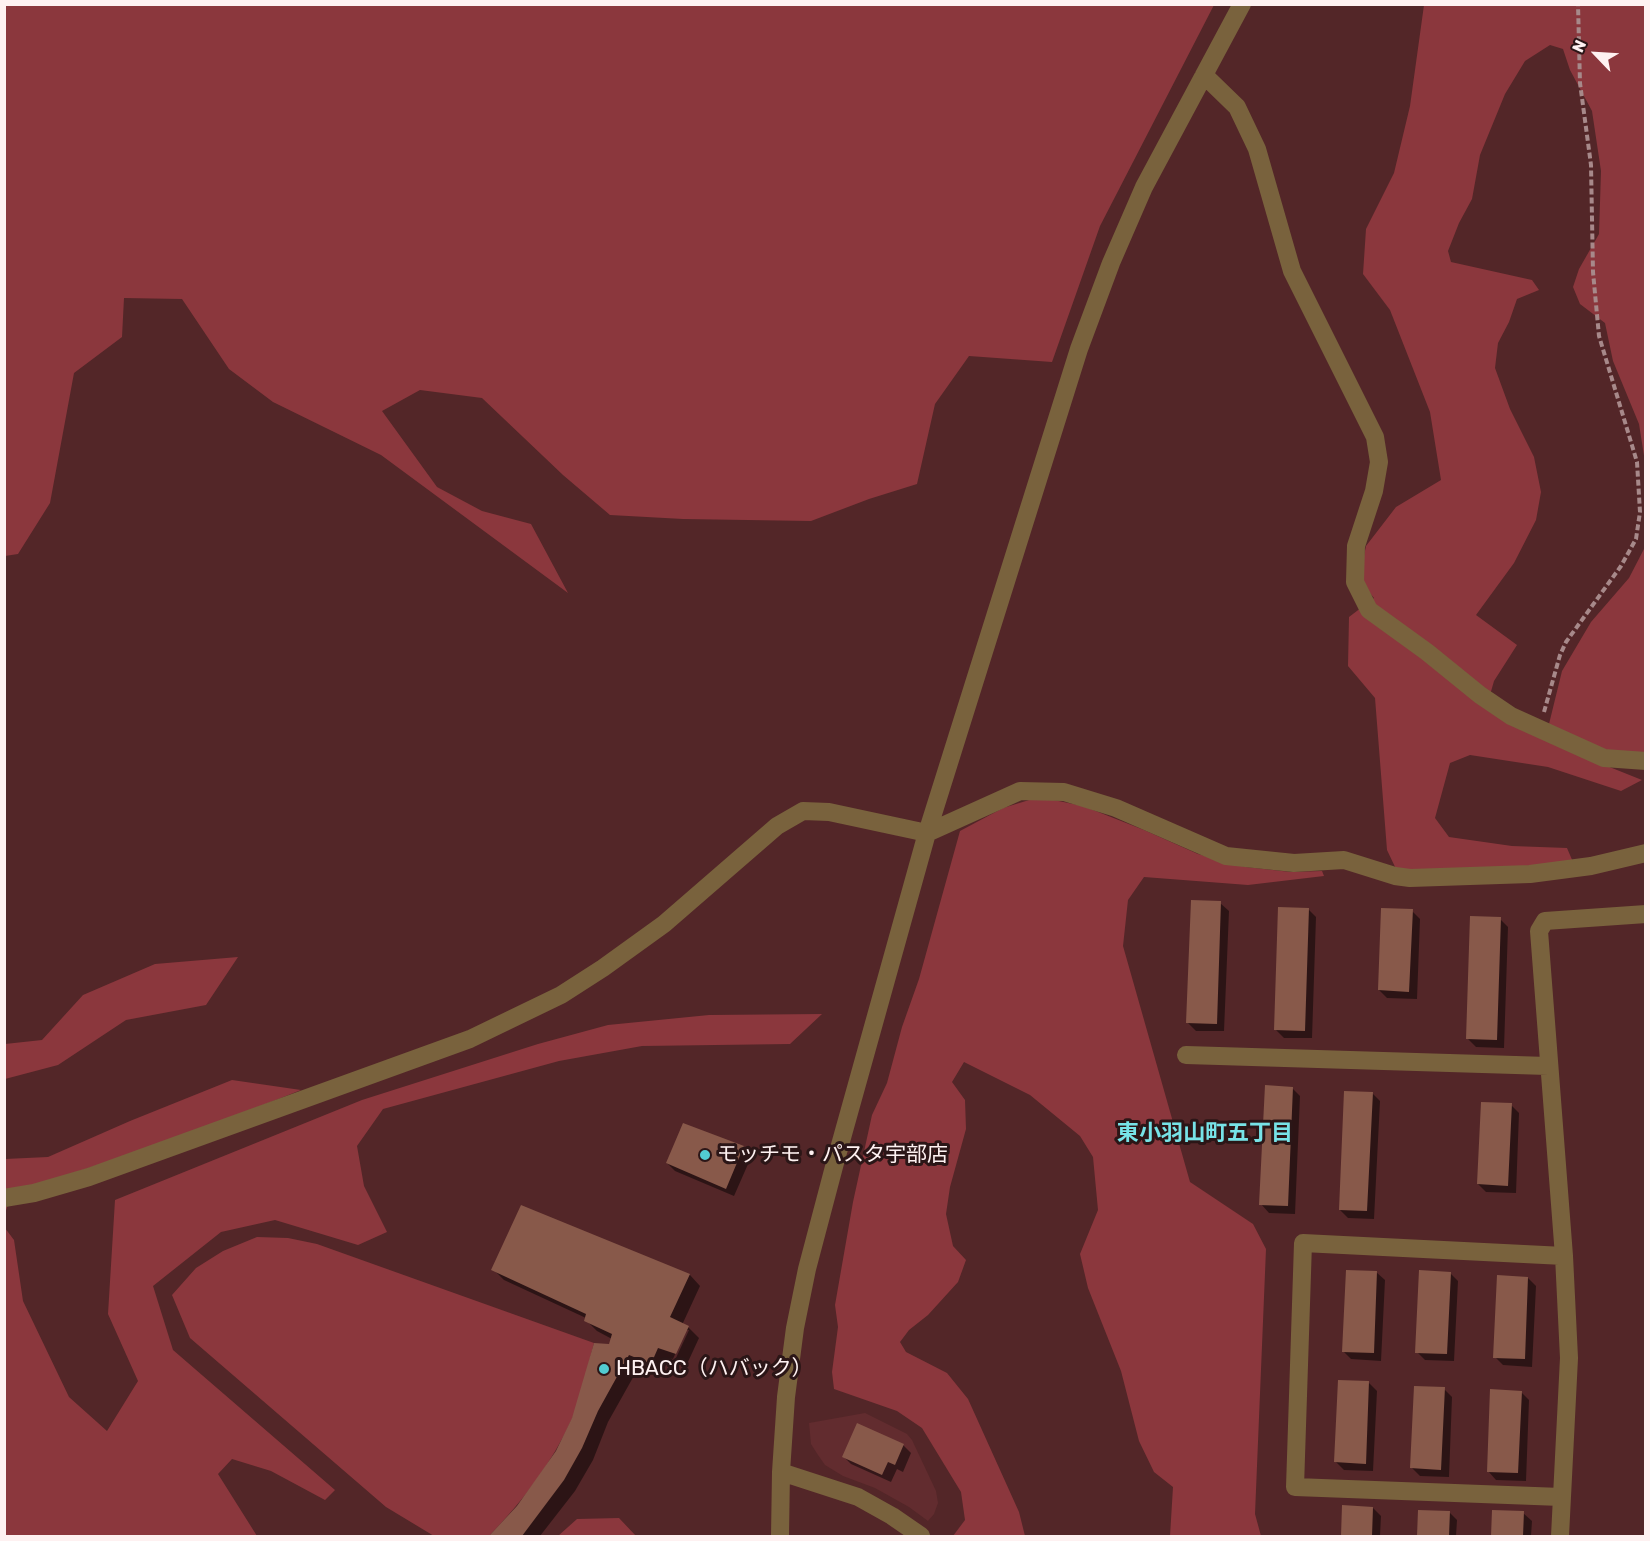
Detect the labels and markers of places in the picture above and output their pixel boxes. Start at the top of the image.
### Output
place label: モッチモ・パスタ宇部店 [717,1142,948,1168]
marker: モッチモ・パスタ宇部店 [698,1148,712,1162]
place label: HBACC（ハバック） [616,1356,813,1382]
marker: HBACC（ハバック） [597,1362,611,1376]

